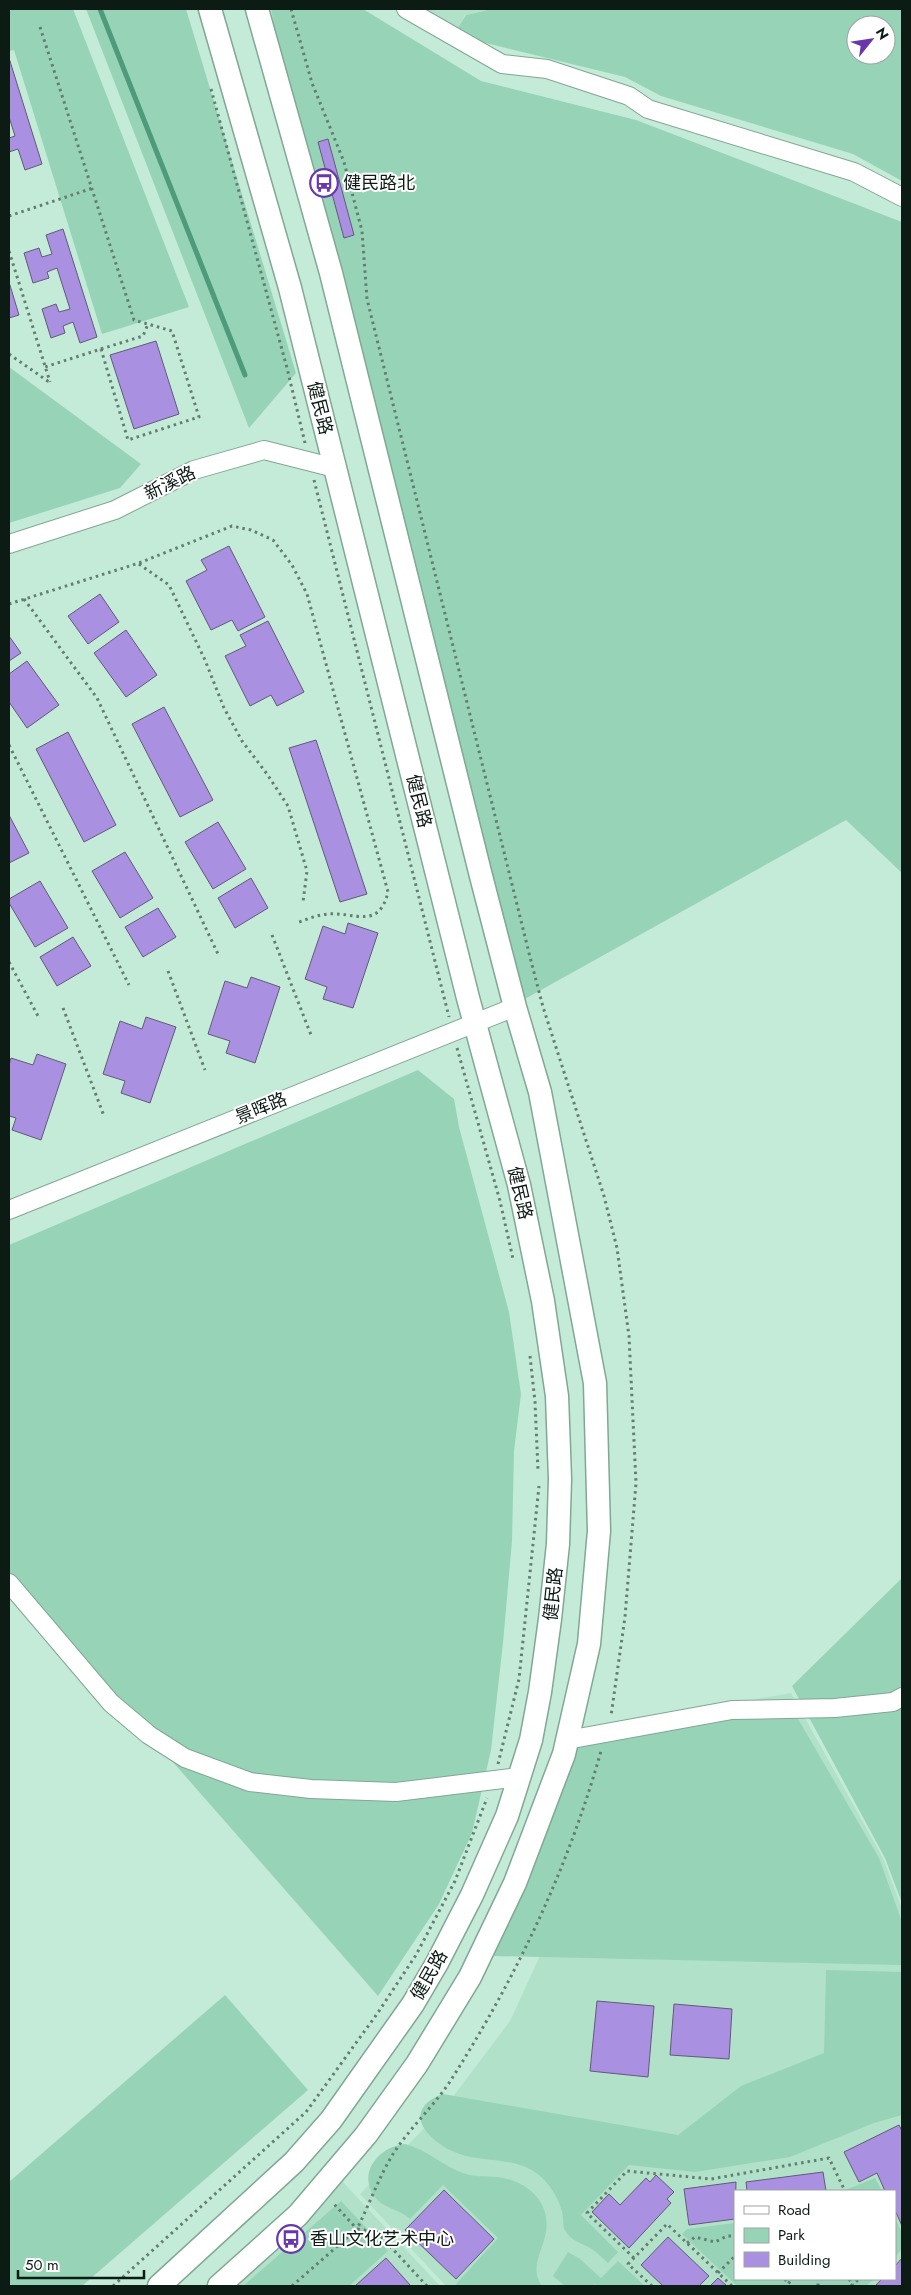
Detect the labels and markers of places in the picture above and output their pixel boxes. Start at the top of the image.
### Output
bus stop icon: 健民路北 [309,168,339,198]
place label: 健民路北 [343,170,415,196]
bus stop icon: 香山文化艺术中心 [276,2224,306,2254]
place label: 香山文化艺术中心 [310,2226,454,2252]

